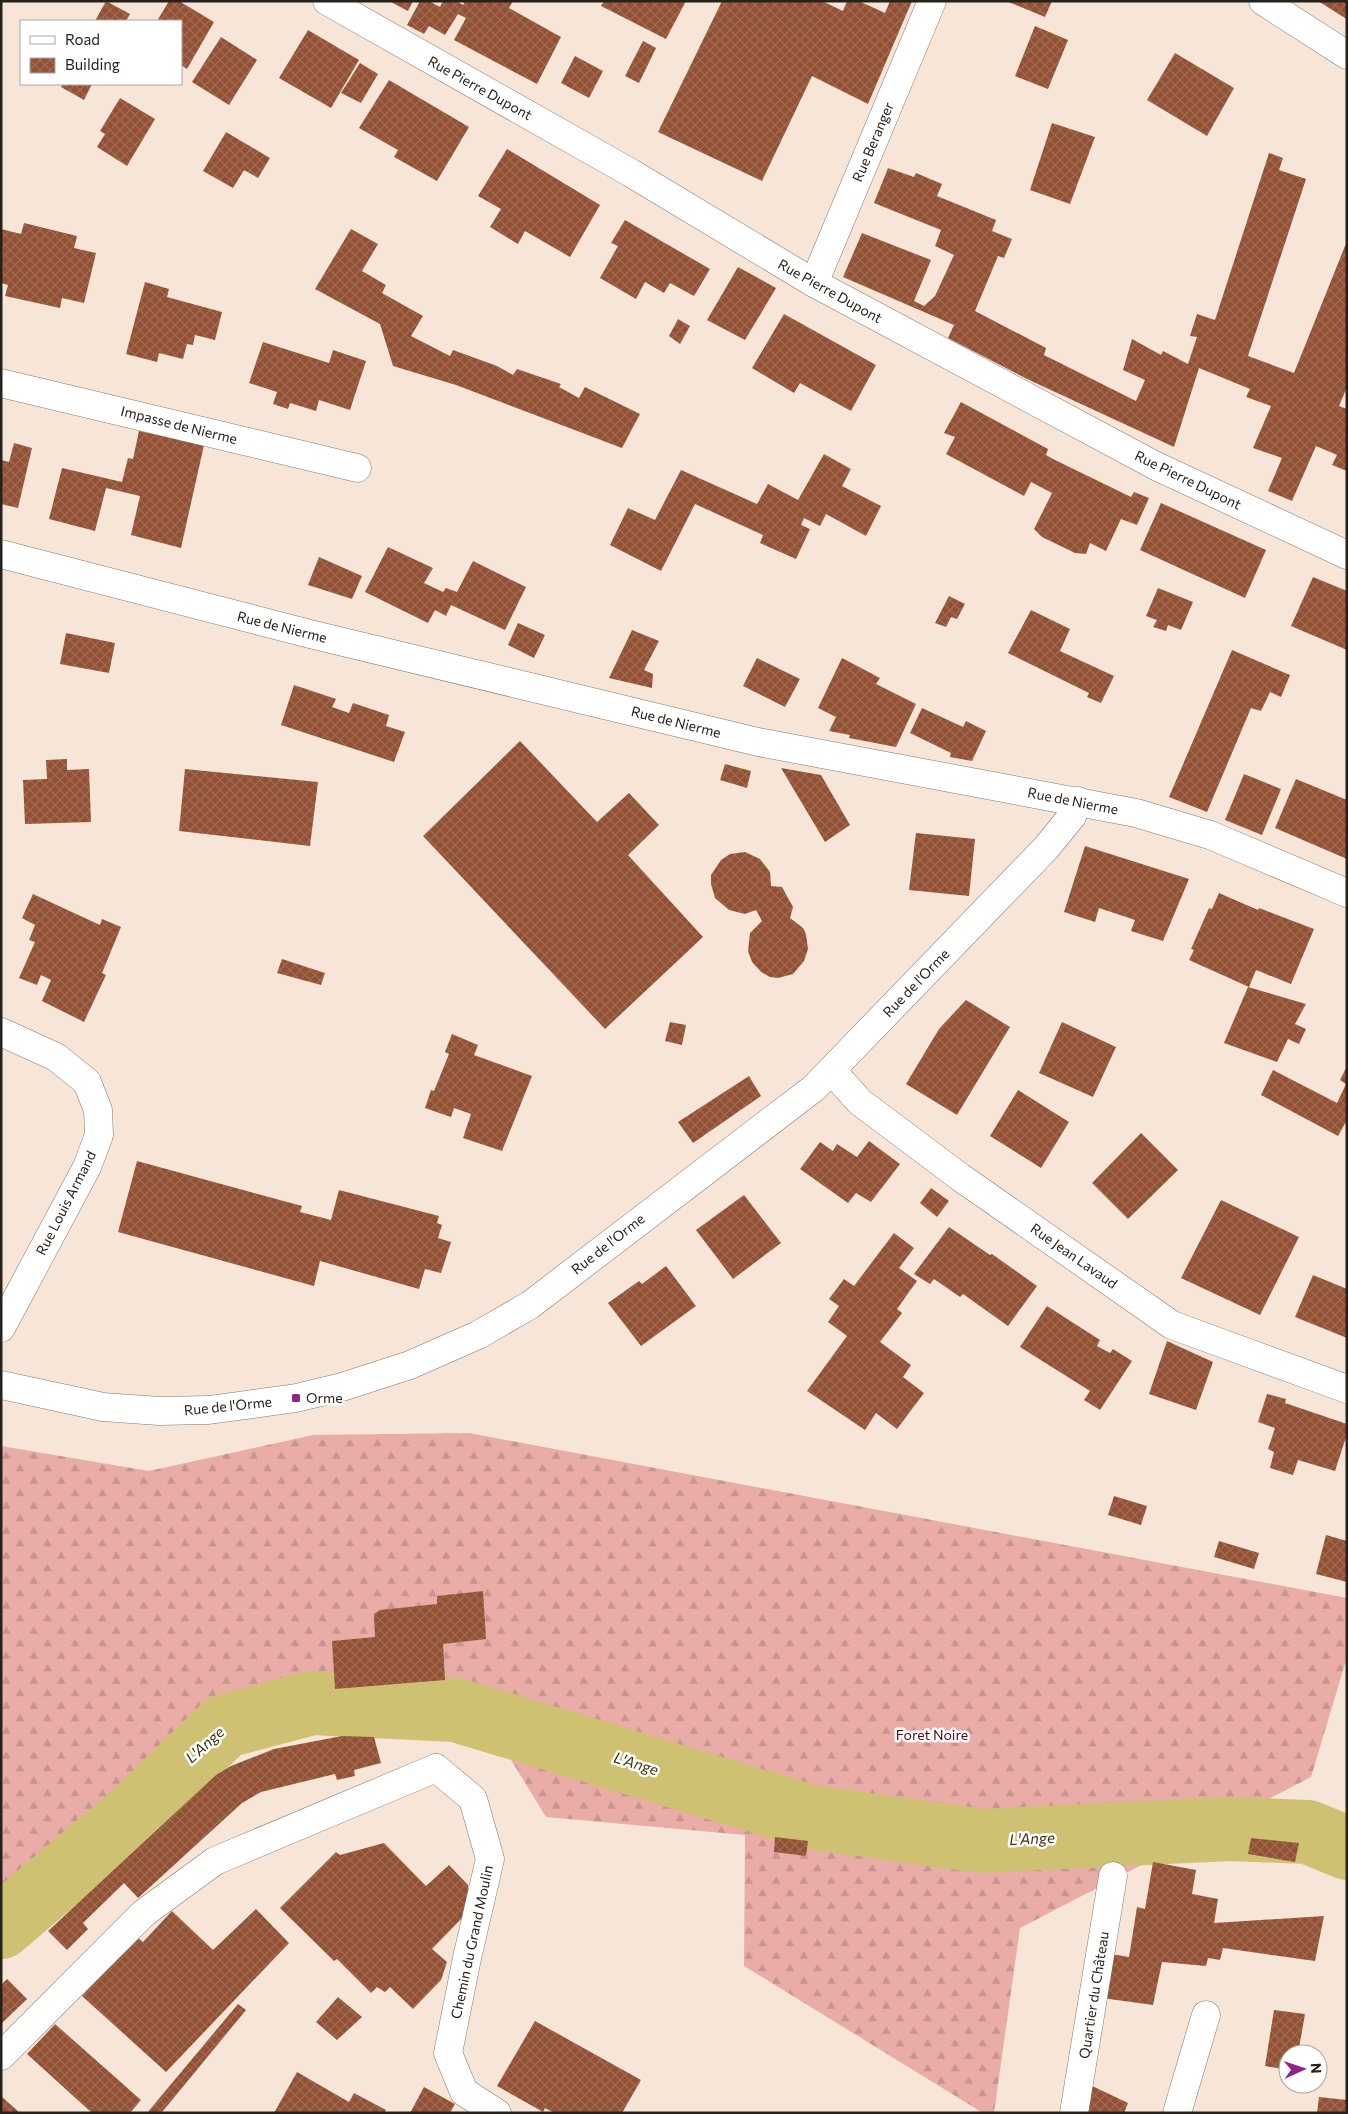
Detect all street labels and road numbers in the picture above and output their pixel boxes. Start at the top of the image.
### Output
street label: Rue Pierre Dupont [425,52,536,123]
street label: Rue Beranger [848,99,897,184]
street label: Rue Pierre Dupont [775,255,886,326]
street label: Impasse de Nierme [119,402,239,447]
street label: Rue Pierre Dupont [1132,446,1245,513]
street label: Rue de Nierme [235,607,329,646]
street label: Rue de Nierme [629,702,723,741]
street label: Rue de Nierme [1026,783,1120,818]
street label: Rue de l'Orme [879,945,952,1020]
street label: Rue Louis Armand [32,1148,99,1258]
street label: Rue de l'Orme [568,1210,648,1278]
street label: Rue Jean Lavaud [1028,1219,1121,1292]
street label: Rue de l'Orme [183,1392,273,1419]
street label: Chemin du Grand Moulin [447,1864,496,2020]
street label: Quartier du Château [1075,1930,1112,2060]

